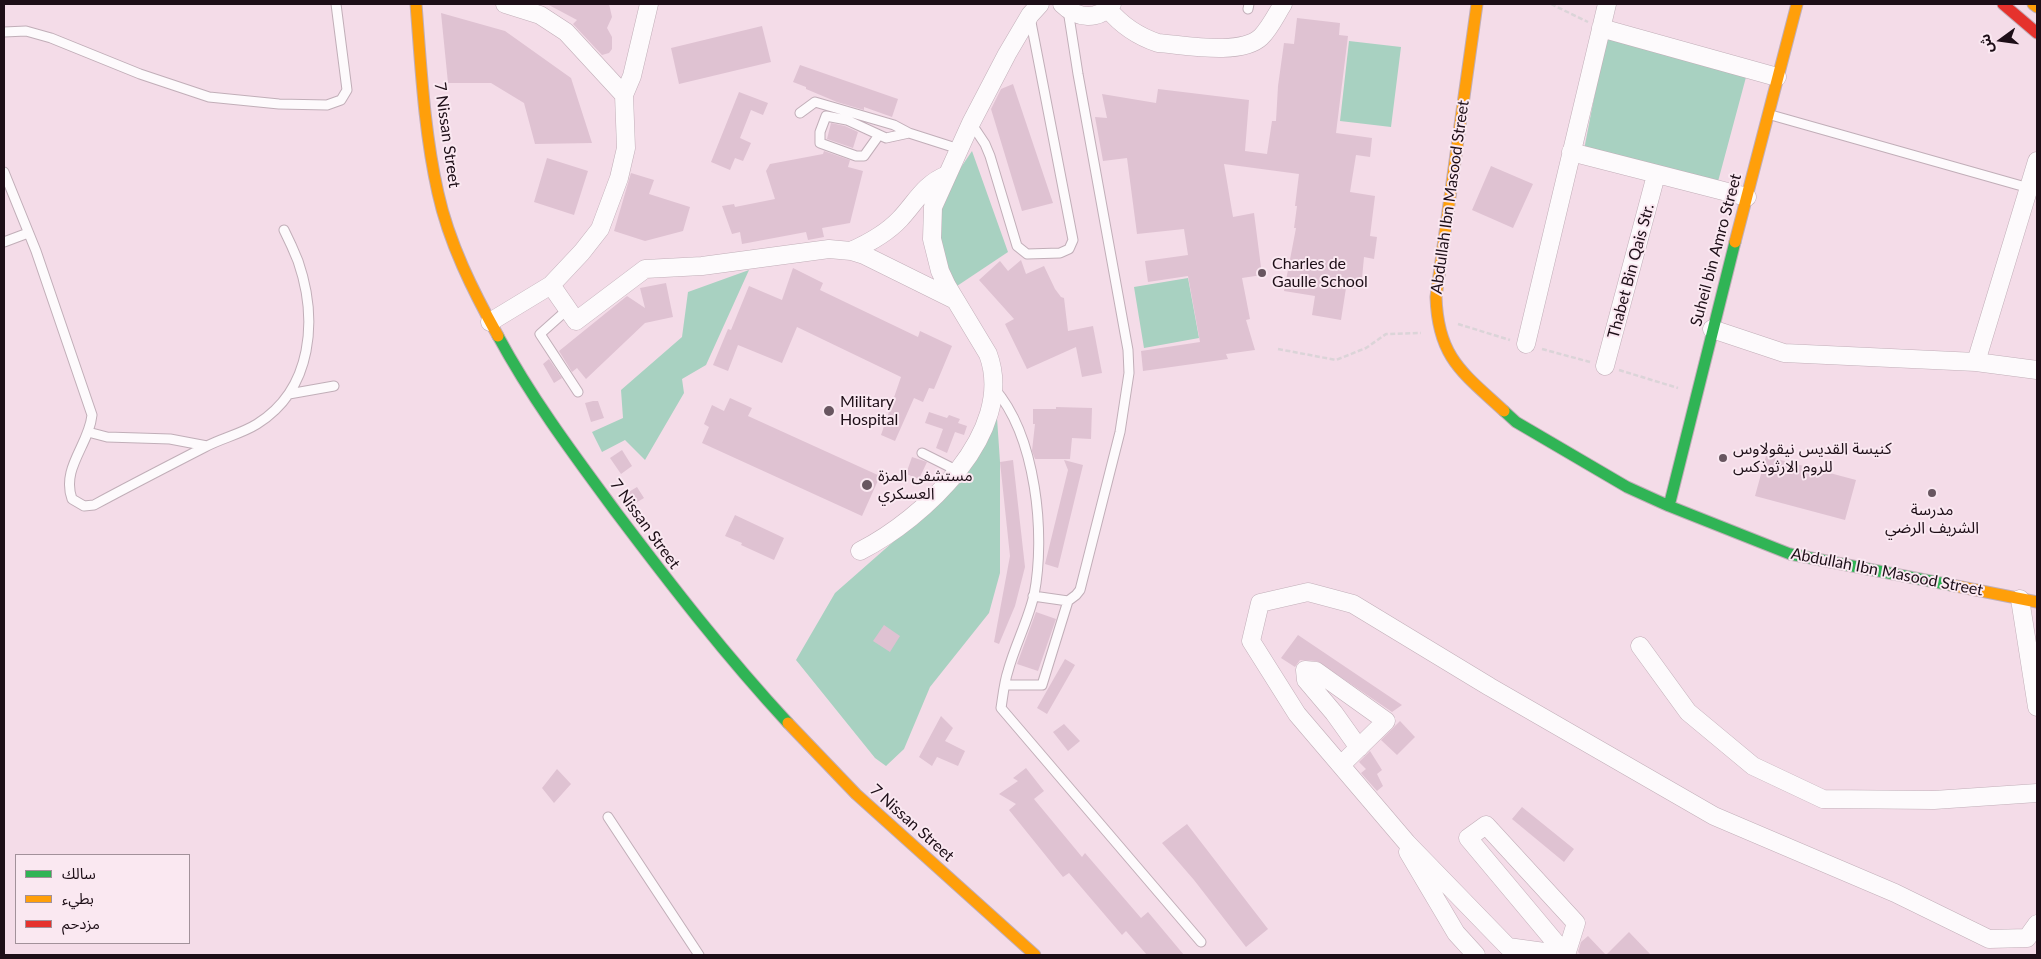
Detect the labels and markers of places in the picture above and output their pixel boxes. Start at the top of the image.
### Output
place label: Charles de Gaulle School [1272,254,1368,292]
marker: Charles de Gaulle School [1256,267,1268,279]
place label: Military Hospital [840,392,898,430]
marker: Military Hospital [822,404,836,418]
place label: كنيسة القديس نيقولاوس للروم الارثوذكس [1733,439,1892,477]
marker: كنيسة القديس نيقولاوس للروم الارثوذكس [1717,452,1729,464]
place label: مستشفى المزة العسكري [878,466,973,504]
marker: مستشفى المزة العسكري [860,478,874,492]
marker: مدرسة الشريف الرضي [1926,487,1938,499]
place label: مدرسة الشريف الرضي [1885,500,1979,538]

